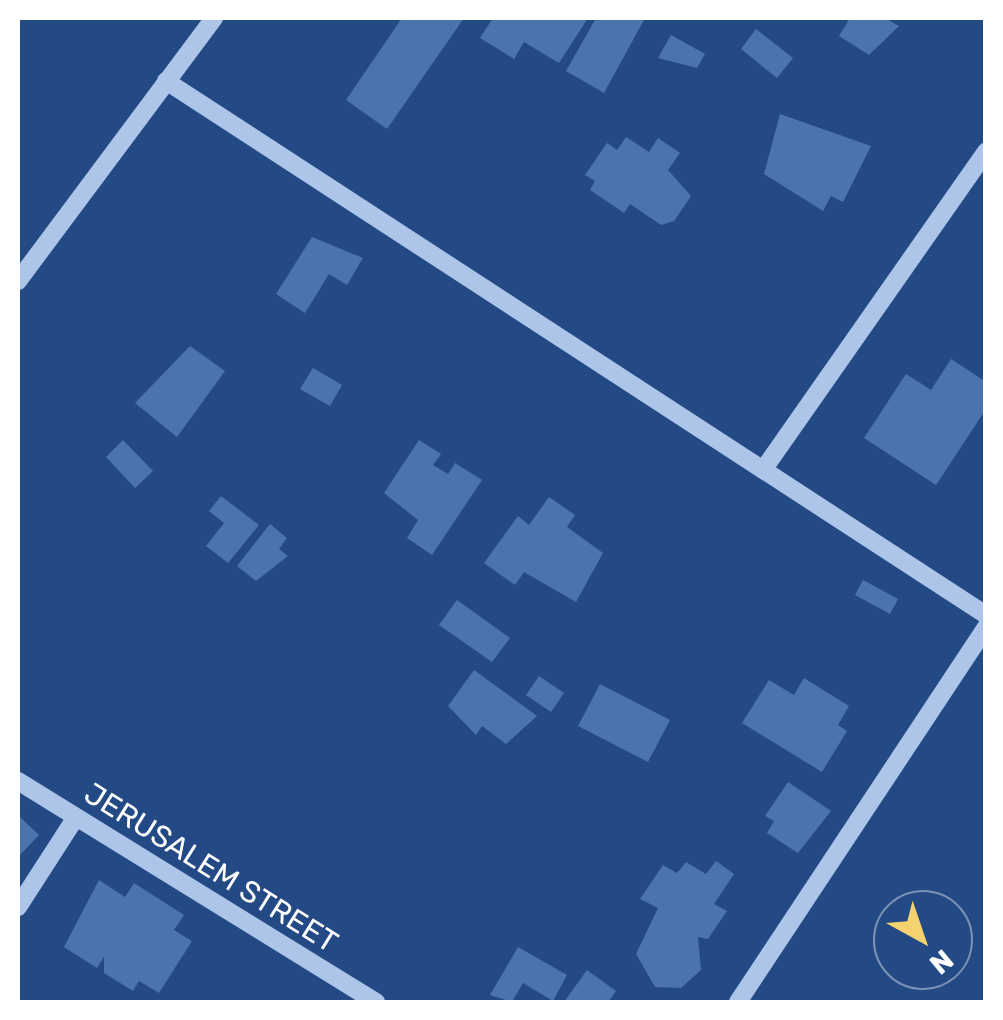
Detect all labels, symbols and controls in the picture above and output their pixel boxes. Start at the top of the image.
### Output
street label: JERUSALEM STREET [78,775,344,961]
north arrow [873,890,973,990]
text: N [923,943,960,981]

